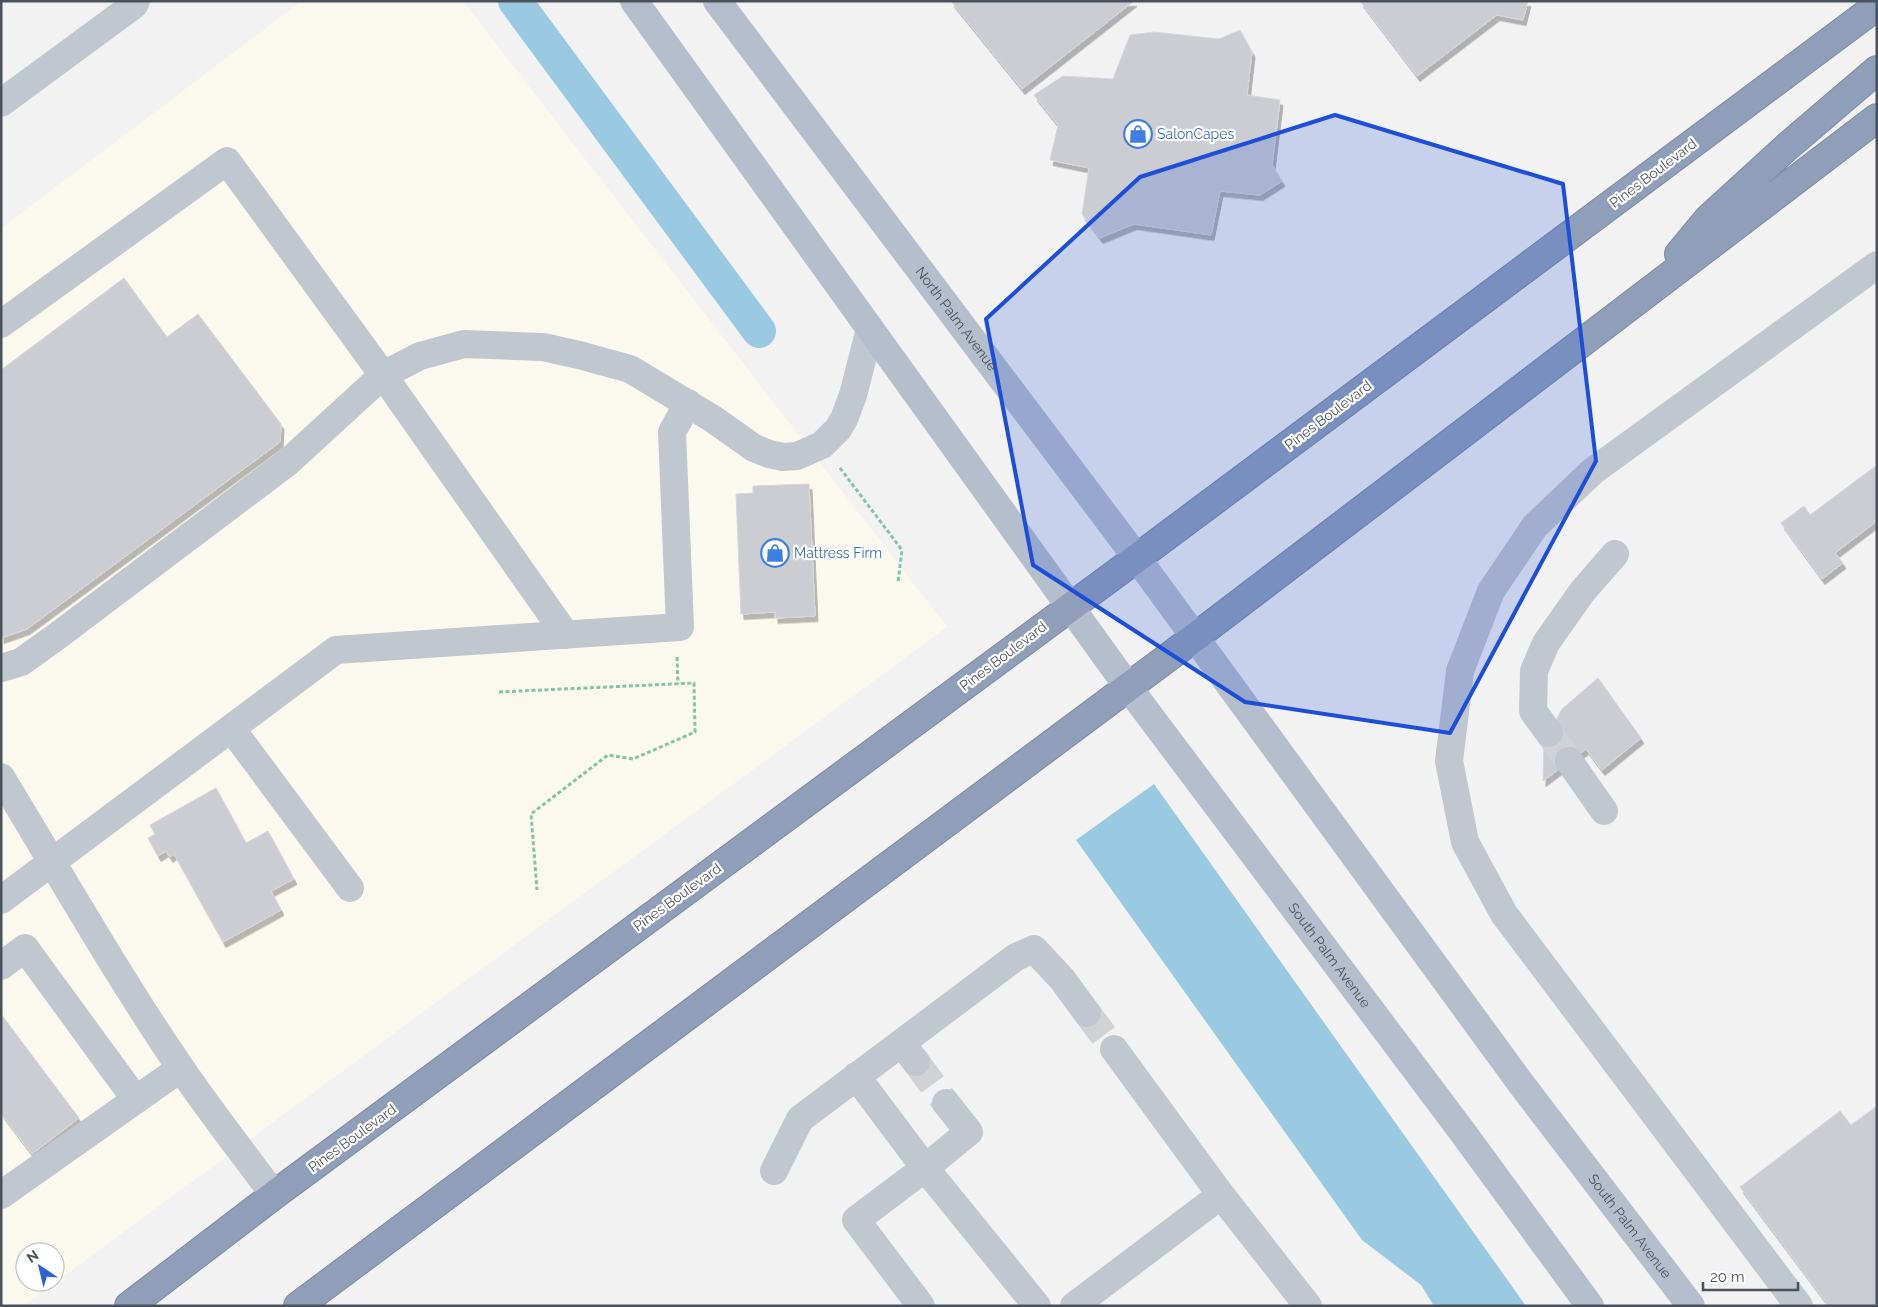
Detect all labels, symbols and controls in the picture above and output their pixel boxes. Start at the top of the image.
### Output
shop icon: SalonCapes [1123,119,1153,149]
place label: SalonCapes [1157,126,1234,142]
street label: Pines Boulevard [1606,135,1700,211]
street label: North Palm Avenue [912,264,1001,374]
street label: Pines Boulevard [1281,377,1375,453]
shop icon: Mattress Firm [760,538,790,568]
place label: Mattress Firm [794,545,882,561]
street label: Pines Boulevard [956,618,1050,694]
street label: Pines Boulevard [630,860,724,934]
street label: South Palm Avenue [1285,900,1374,1011]
street label: Pines Boulevard [305,1101,399,1175]
street label: South Palm Avenue [1585,1171,1675,1281]
north arrow [15,1242,65,1292]
text: N [24,1247,42,1266]
scale bar [1703,1260,1798,1292]
text: 20 m [1710,1268,1745,1286]

